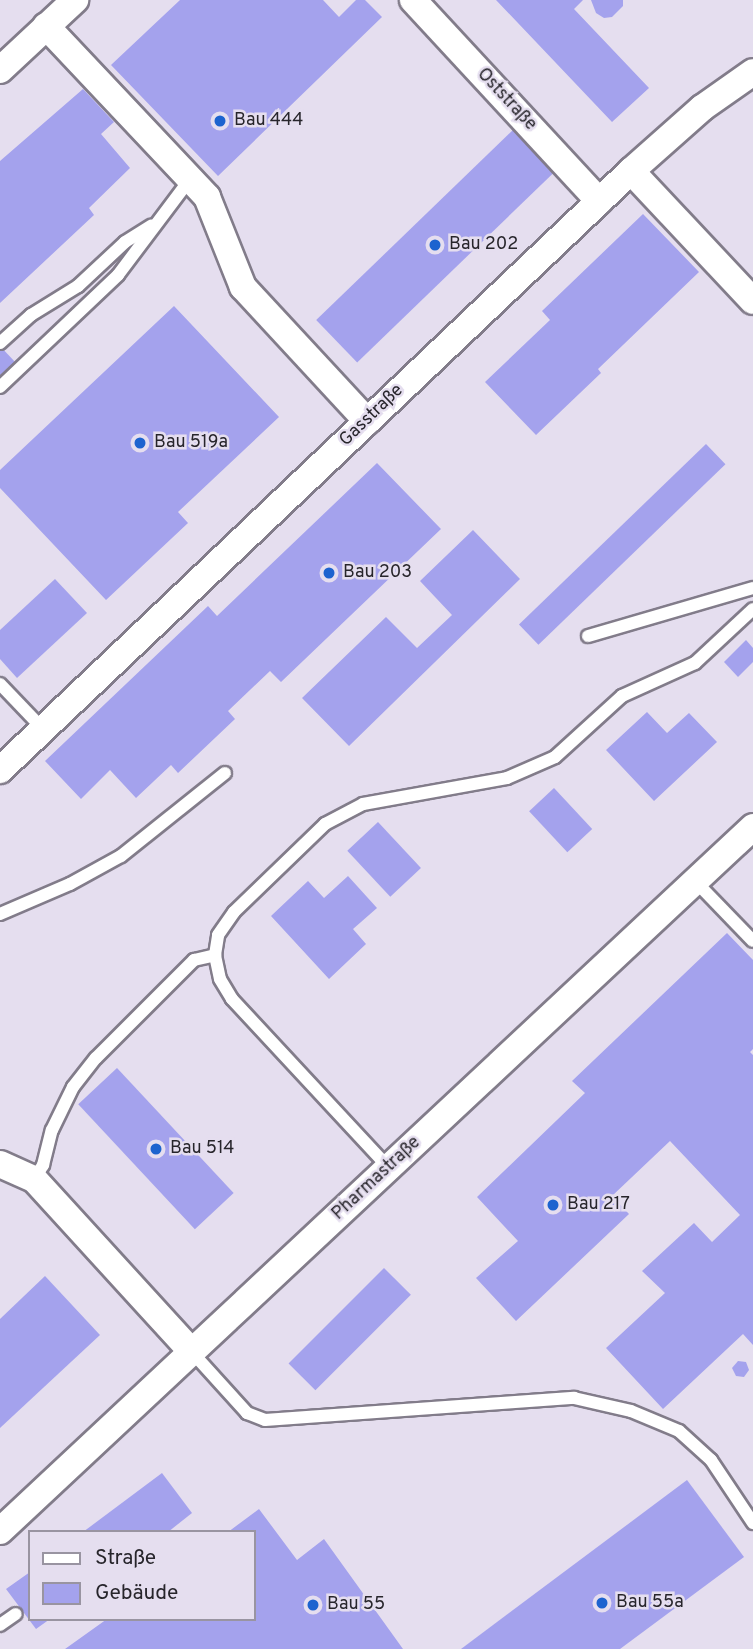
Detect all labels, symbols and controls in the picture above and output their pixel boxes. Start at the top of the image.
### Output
street label: Oststraße [472,64,540,136]
place label: Bau 444 [234,110,303,132]
marker: Bau 444 [212,113,228,129]
place label: Bau 202 [449,234,518,256]
marker: Bau 202 [427,237,443,253]
street label: Gasstraße [336,380,408,452]
place label: Bau 519a [154,432,228,454]
marker: Bau 519a [132,435,148,451]
place label: Bau 203 [343,562,412,584]
marker: Bau 203 [321,565,337,581]
street label: Pharmastraße [328,1133,426,1225]
place label: Bau 514 [170,1138,235,1160]
marker: Bau 514 [148,1141,164,1157]
place label: Bau 217 [567,1194,630,1216]
marker: Bau 217 [545,1197,561,1213]
legend [28,1530,256,1621]
text: Straße [95,1545,156,1572]
text: Gebäude [95,1580,178,1607]
place label: Bau 55a [616,1592,684,1614]
place label: Bau 55 [327,1594,385,1616]
marker: Bau 55a [594,1595,610,1611]
marker: Bau 55 [305,1597,321,1613]

